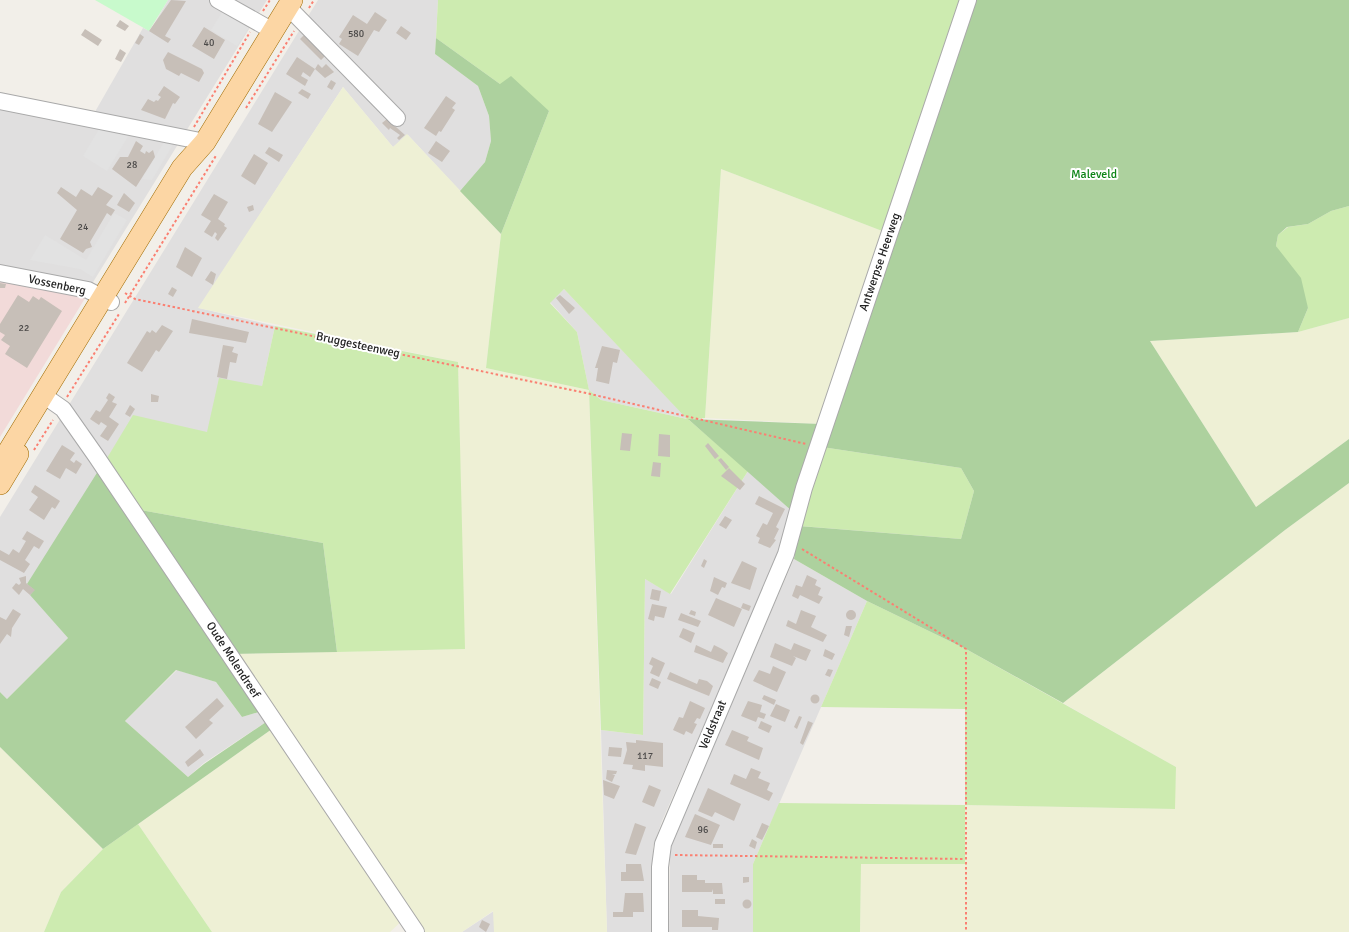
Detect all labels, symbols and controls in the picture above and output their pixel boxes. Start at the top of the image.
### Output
house number: 580 [348,28,364,40]
house number: 40 [204,37,214,49]
house number: 28 [127,159,137,171]
park label: Maleveld [1071,167,1117,182]
street label: Antwerpse Heerweg [856,211,904,313]
house number: 24 [78,221,89,233]
street label: Vossenberg [27,272,87,298]
house number: 22 [19,322,29,334]
street label: Bruggesteenweg [315,329,401,361]
street label: Oude Molendreef [203,619,264,702]
street label: Veldstraat [696,698,730,752]
house number: 117 [637,750,653,762]
house number: 96 [698,824,708,836]

